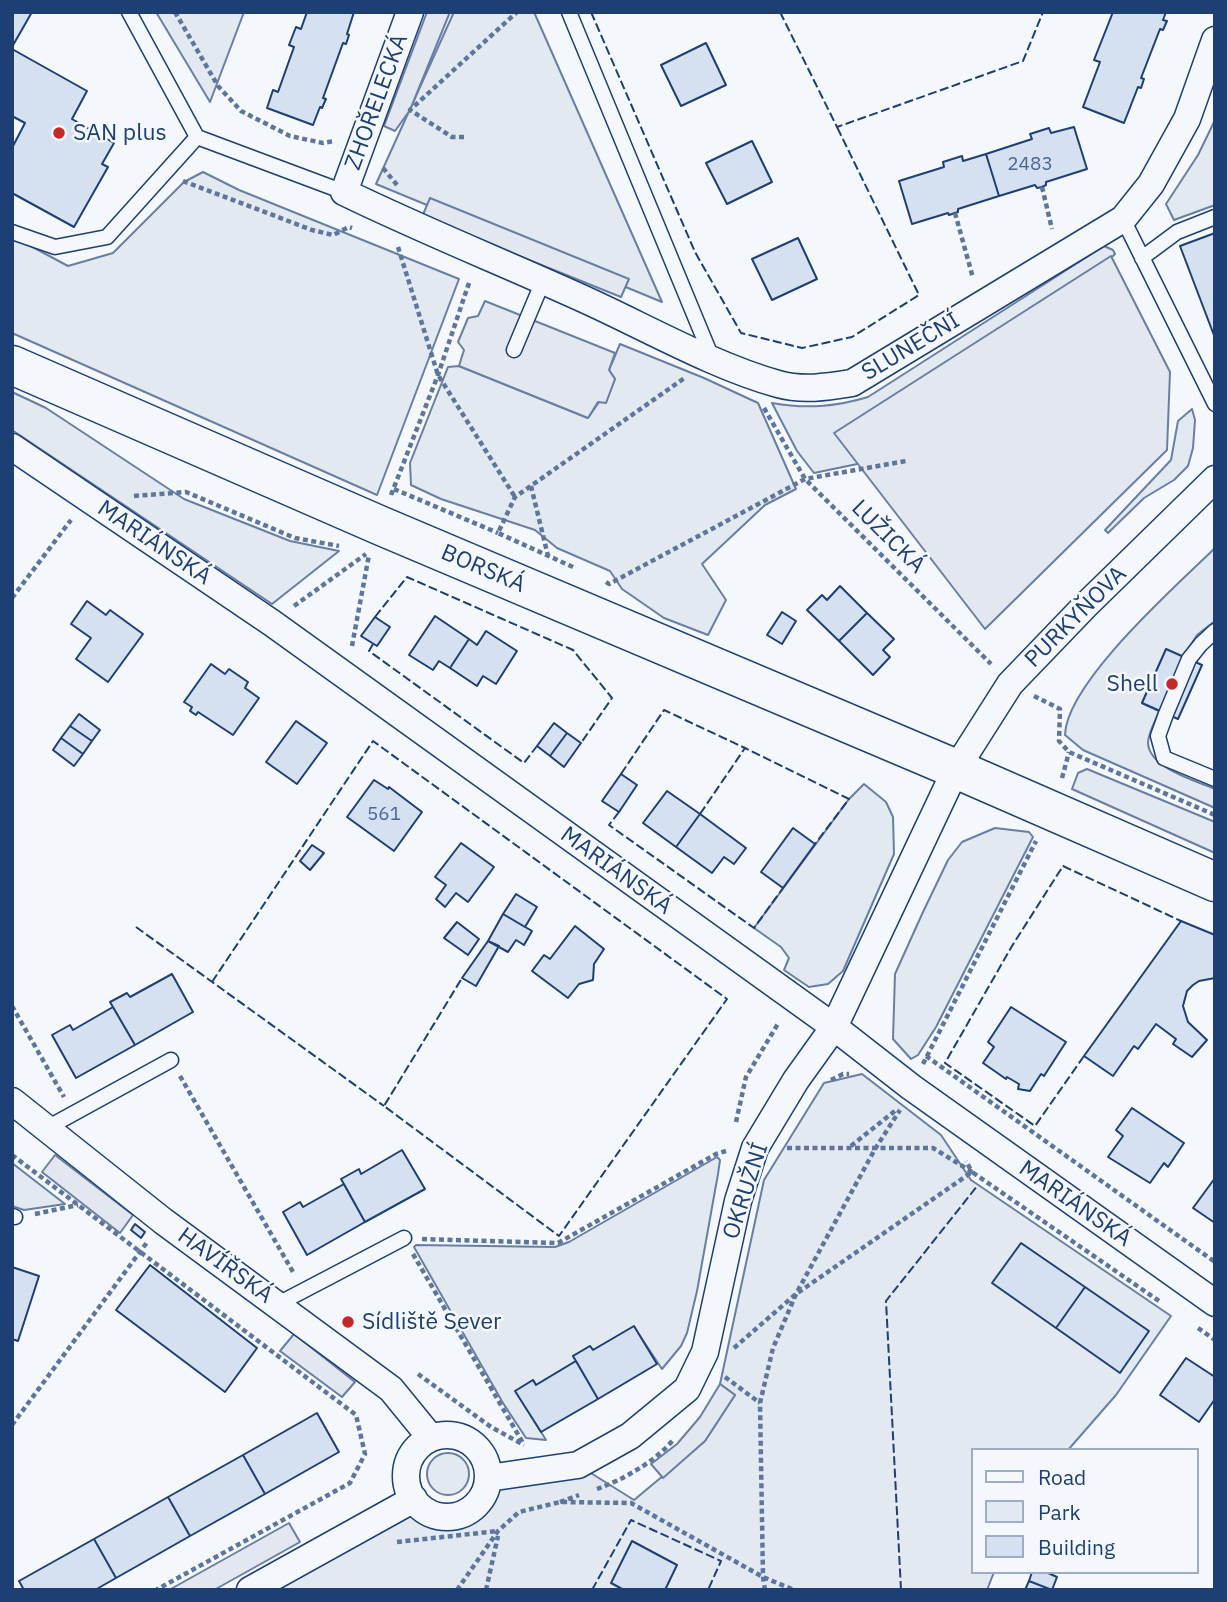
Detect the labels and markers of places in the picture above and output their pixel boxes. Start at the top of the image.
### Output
place label: SAN plus [73,119,167,147]
marker: SAN plus [51,125,67,141]
place label: Shell [1107,670,1158,698]
marker: Shell [1164,676,1180,692]
place label: Sídliště Sever [362,1308,502,1336]
marker: Sídliště Sever [340,1314,356,1330]

